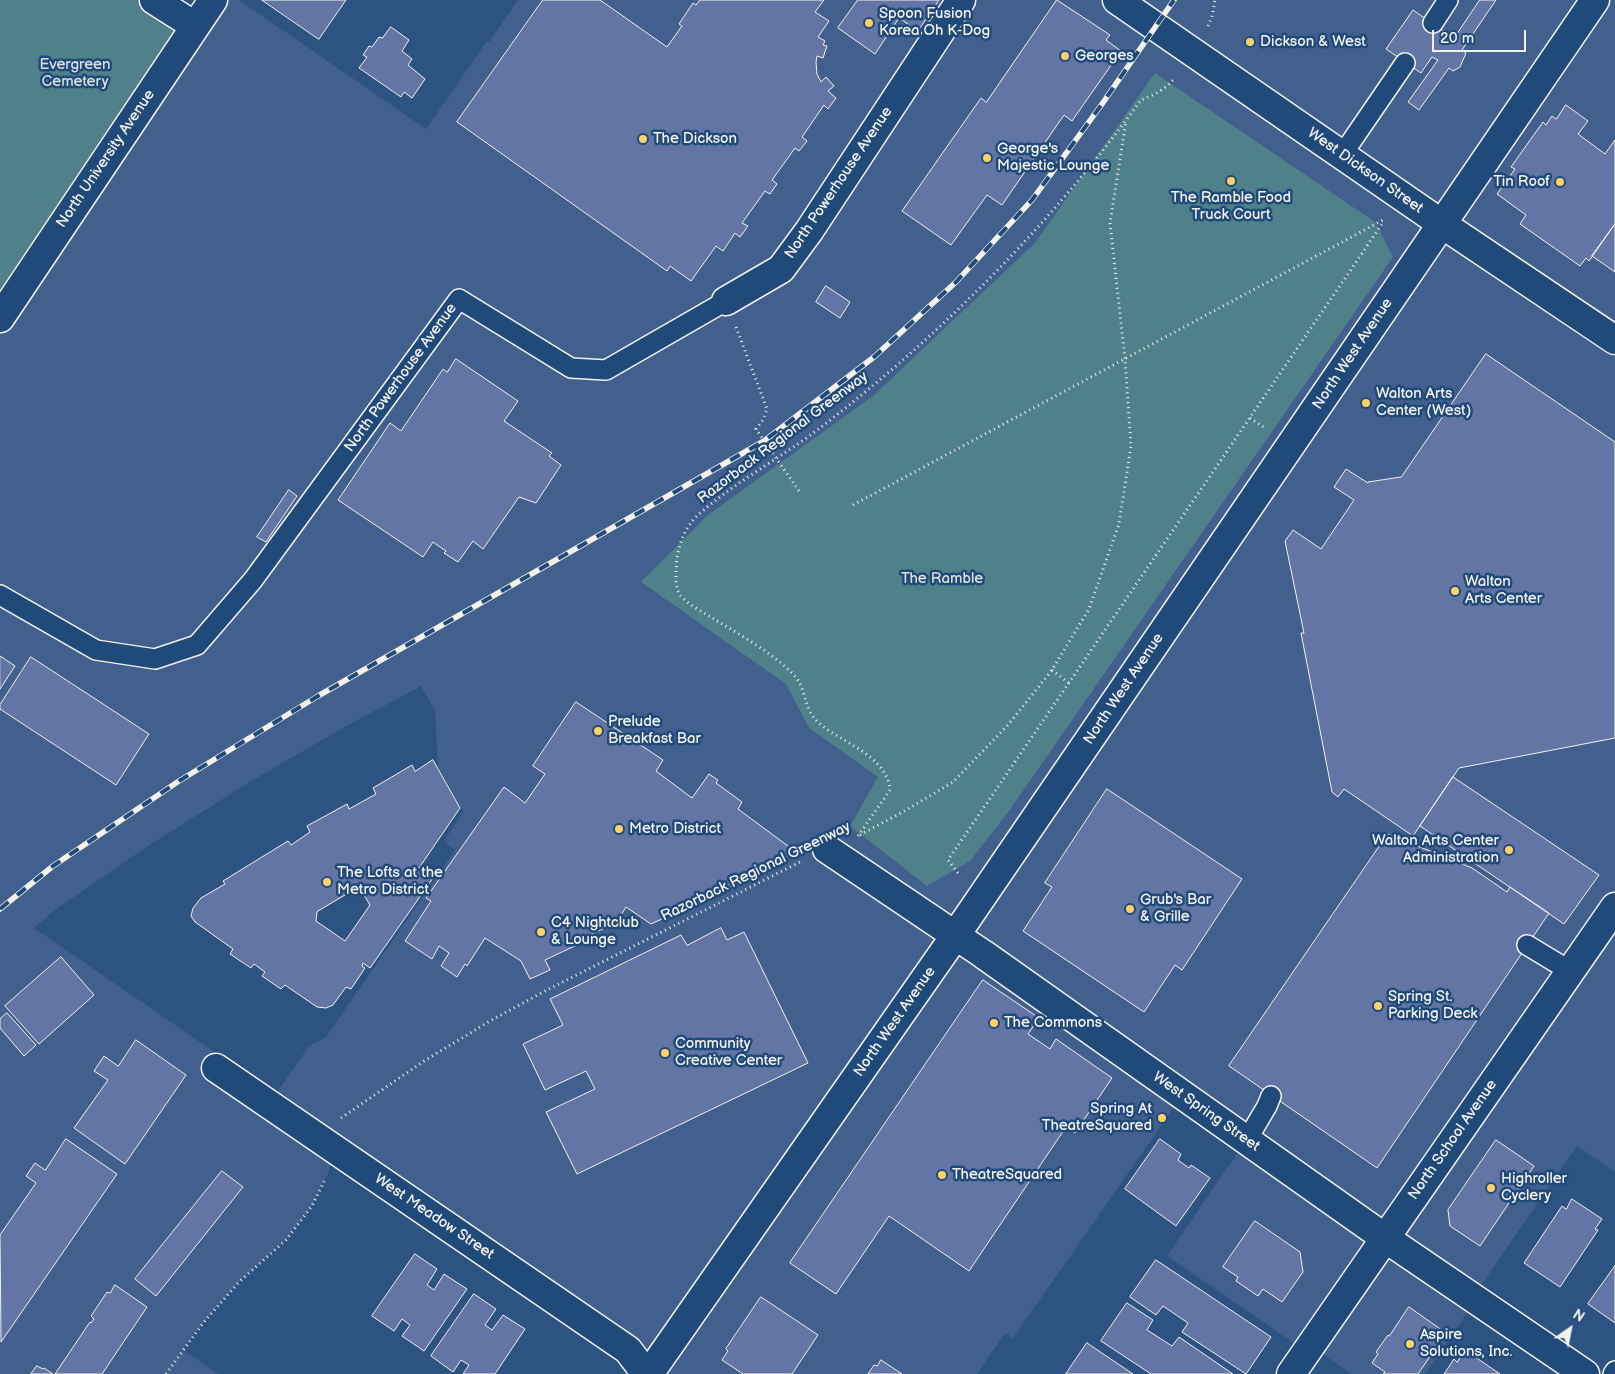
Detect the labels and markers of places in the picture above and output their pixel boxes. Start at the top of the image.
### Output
place label: Spoon Fusion Korea Oh K-Dog [879,5,990,40]
marker: Spoon Fusion Korea Oh K-Dog [863,17,875,29]
place label: Dickson & West [1260,33,1366,51]
marker: Dickson & West [1244,36,1256,48]
place label: Georges [1075,47,1134,65]
marker: Georges [1059,50,1071,62]
place label: The Dickson [653,130,737,148]
marker: The Dickson [637,133,649,145]
place label: George's Majestic Lounge [997,140,1109,175]
marker: George's Majestic Lounge [981,152,993,164]
place label: Tin Roof [1493,173,1550,191]
marker: The Ramble Food Truck Court [1225,175,1237,187]
marker: Tin Roof [1554,176,1566,188]
place label: The Ramble Food Truck Court [1171,189,1291,224]
place label: Walton Arts Center (West) [1376,385,1471,420]
marker: Walton Arts Center (West) [1360,397,1372,409]
place label: Walton Arts Center [1465,573,1542,608]
marker: Walton Arts Center [1449,585,1461,597]
place label: Prelude Breakfast Bar [608,713,701,748]
marker: Prelude Breakfast Bar [592,725,604,737]
place label: Metro District [629,820,721,838]
marker: Metro District [613,823,625,835]
place label: Walton Arts Center Administration [1372,832,1499,867]
marker: Walton Arts Center Administration [1503,844,1515,856]
place label: The Lofts at the Metro District [337,864,443,899]
marker: The Lofts at the Metro District [321,876,333,888]
place label: Grub's Bar & Grille [1140,891,1211,926]
marker: Grub's Bar & Grille [1124,903,1136,915]
place label: C4 Nightclub & Lounge [551,914,639,949]
marker: C4 Nightclub & Lounge [535,926,547,938]
place label: Spring St. Parking Deck [1388,988,1478,1023]
marker: Spring St. Parking Deck [1372,1000,1384,1012]
place label: The Commons [1004,1014,1102,1032]
marker: The Commons [988,1017,1000,1029]
place label: Community Creative Center [675,1035,782,1070]
marker: Community Creative Center [659,1047,671,1059]
place label: Spring At TheatreSquared [1042,1100,1152,1135]
marker: Spring At TheatreSquared [1156,1112,1168,1124]
place label: TheatreSquared [952,1166,1062,1184]
marker: TheatreSquared [936,1169,948,1181]
place label: Highroller Cyclery [1501,1170,1567,1205]
marker: Highroller Cyclery [1485,1182,1497,1194]
place label: Aspire Solutions, Inc. [1420,1326,1512,1361]
marker: Aspire Solutions, Inc. [1404,1338,1416,1350]

